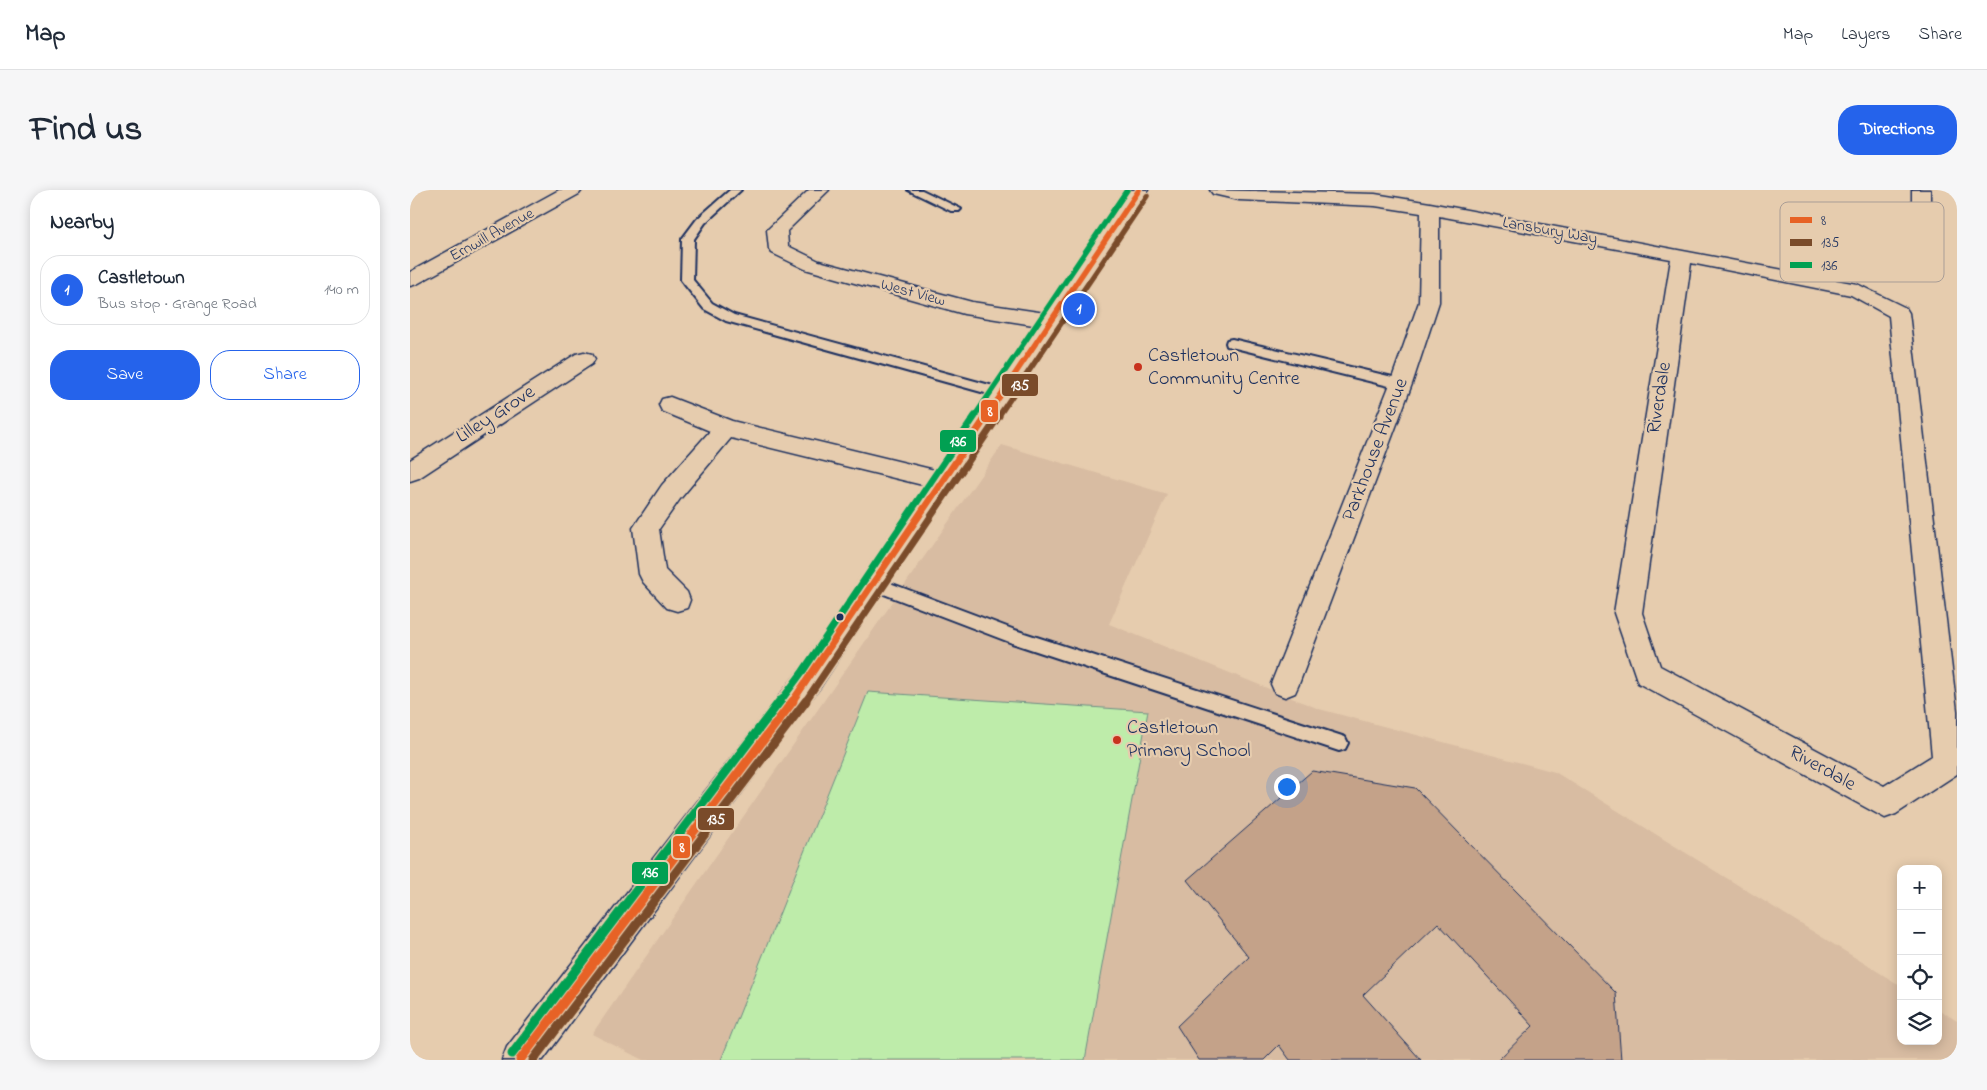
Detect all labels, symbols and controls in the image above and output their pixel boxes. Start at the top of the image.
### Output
text: Map [25,17,66,52]
text: Map [1783,22,1813,48]
text: Layers [1841,22,1891,48]
text: Share [1919,22,1962,48]
text: Find us [30,105,142,156]
button: Directions [1838,105,1957,155]
street label: Ernwill Avenue [445,202,539,268]
legend [1780,202,1944,282]
text: Nearby [50,208,114,238]
street label: Lansbury Way [1501,211,1599,251]
text: 8 [1821,211,1826,232]
text: 135 [1821,233,1839,254]
text: 136 [1821,256,1837,277]
text: Castletown [98,265,185,292]
street label: West View [878,273,948,313]
text: 1 [64,278,70,302]
text: 140 m [324,278,359,302]
pin: 1 [1063,290,1095,328]
text: Bus stop · Grange Road [98,292,257,316]
place label: Castletown Community Centre [1148,342,1300,394]
button: Save [50,350,200,400]
button: Share [210,350,360,400]
street label: Riverdale [1640,360,1680,436]
marker: Castletown Community Centre [1132,361,1144,373]
line badge: 135 [1001,373,1039,397]
street label: Parkhouse Avenue [1335,374,1417,526]
text: 135 [1011,376,1029,397]
street label: Lilley Grove [451,379,541,451]
line badge: 8 [980,399,999,423]
text: 8 [986,402,993,423]
line badge: 136 [939,429,977,453]
text: 136 [950,432,967,453]
unlabelled marker [835,612,845,622]
place label: Castletown Primary School [1127,714,1251,766]
marker: Castletown Primary School [1111,734,1123,746]
street label: Riverdale [1783,739,1861,799]
your location [1274,774,1300,800]
line badge: 135 [697,807,735,831]
text: 135 [707,810,725,831]
line badge: 8 [672,835,691,859]
text: 8 [678,838,685,859]
line badge: 136 [631,861,669,885]
text: 136 [642,863,659,884]
map controls [1897,865,1942,1045]
button: + [1897,865,1942,910]
button: − [1897,910,1942,955]
button: locate [1897,955,1942,1000]
button: layers [1897,1000,1942,1045]

